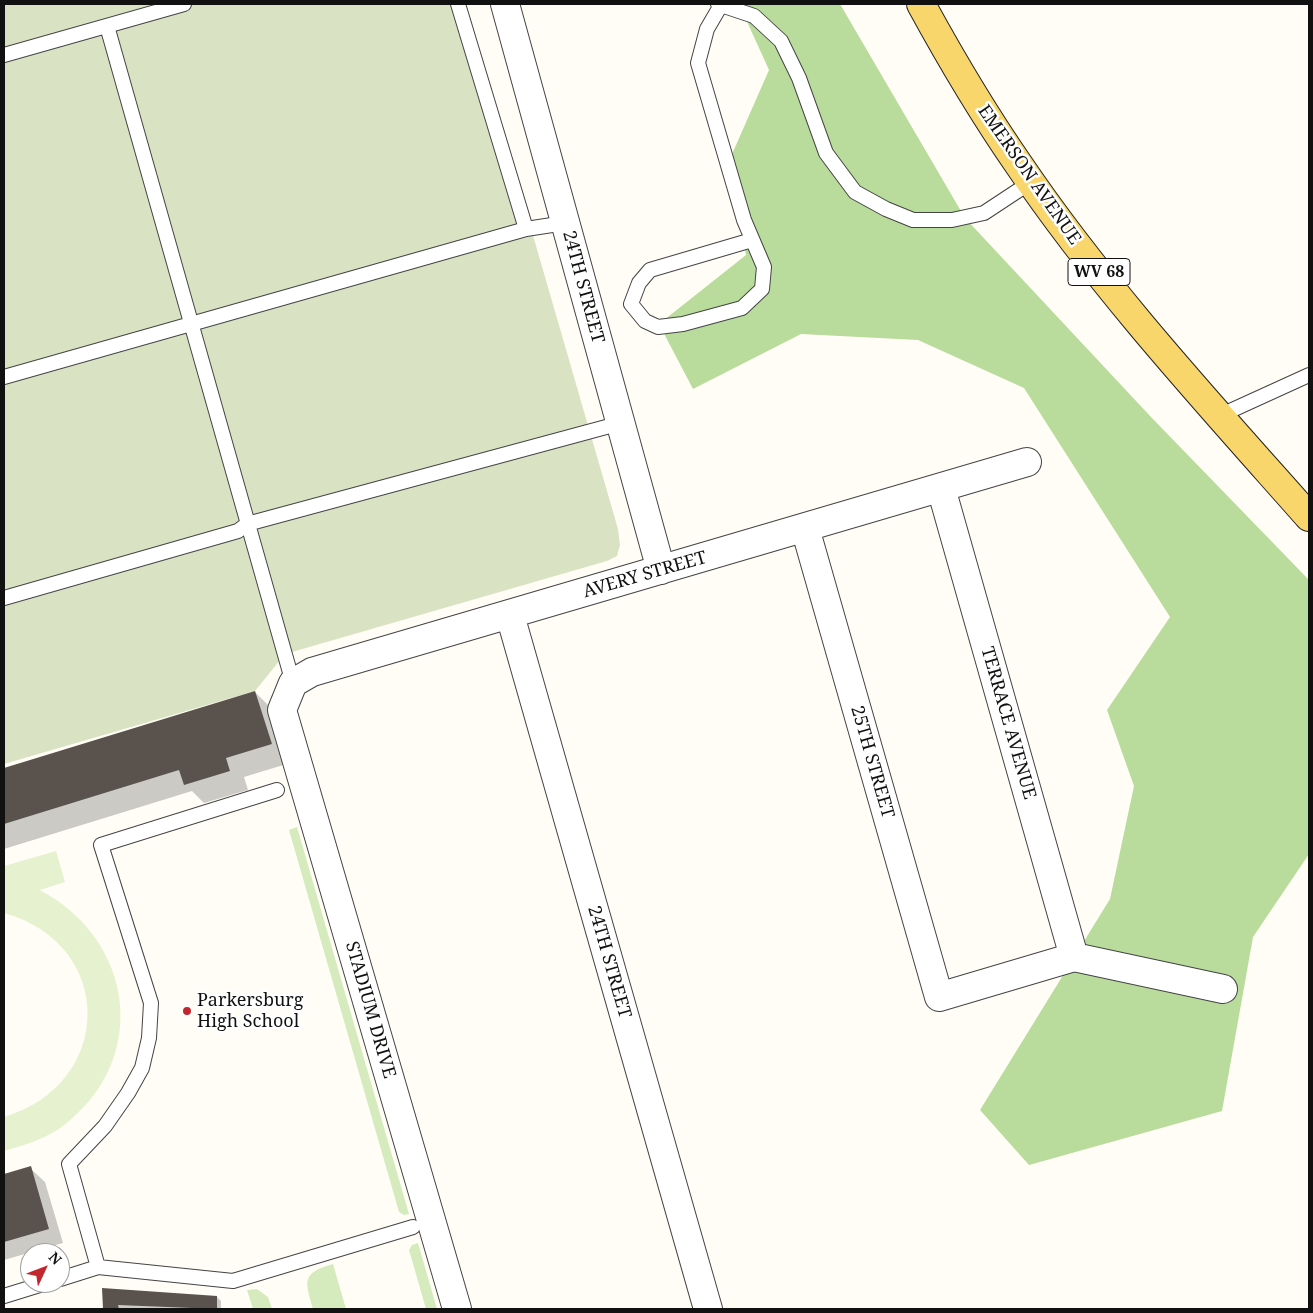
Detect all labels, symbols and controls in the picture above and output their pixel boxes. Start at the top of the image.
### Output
street label: EMERSON AVENUE [973,101,1085,249]
street label: 24TH STREET [558,228,608,346]
road number: WV 68 [1068,258,1130,286]
street label: AVERY STREET [581,547,709,603]
street label: TERRACE AVENUE [976,644,1040,802]
street label: 25TH STREET [846,703,898,821]
street label: 24TH STREET [583,903,635,1021]
street label: STADIUM DRIVE [340,939,400,1081]
place label: Parkersburg High School [197,990,304,1032]
marker: Parkersburg High School [181,1005,193,1017]
north arrow [20,1243,70,1293]
text: N [45,1248,66,1269]

